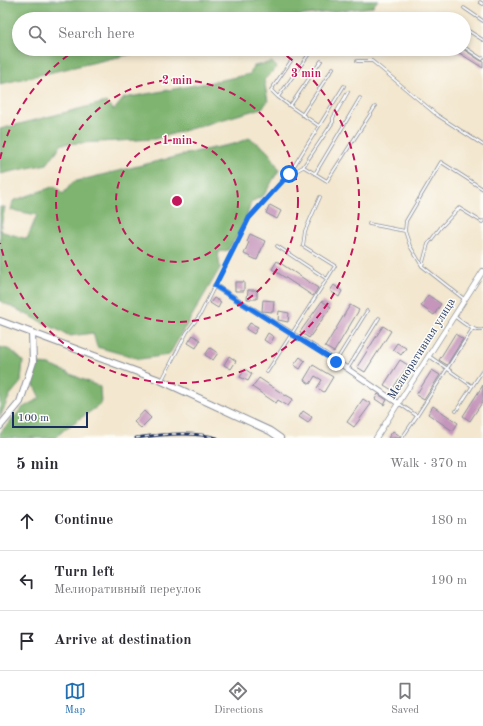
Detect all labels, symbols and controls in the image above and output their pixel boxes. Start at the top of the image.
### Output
search box [12,12,471,56]
icon: search [26,23,48,45]
text: Search here [58,27,135,42]
text: 3 min [291,68,321,80]
text: 2 min [162,75,192,87]
text: 1 min [162,135,192,147]
route start [280,165,298,183]
centre of rings [170,194,184,208]
street label: Мелиоративная улица [386,296,458,402]
route end [327,353,345,371]
scale bar [12,410,88,429]
text: 100 m [18,413,49,424]
text: 5 min [16,456,59,473]
text: Walk · 370 m [390,457,467,470]
icon: ahead [16,510,38,532]
text: Continue [54,513,113,528]
text: 180 m [430,514,467,527]
text: Turn left [54,565,114,580]
icon: left [16,570,38,592]
text: 190 m [430,574,467,587]
text: Мелиоративный переулок [54,583,201,596]
icon: arrive [16,630,38,652]
text: Arrive at destination [54,633,192,648]
tab: Map [64,680,86,718]
tab: Directions [214,680,263,718]
tab: Saved [391,680,419,718]

